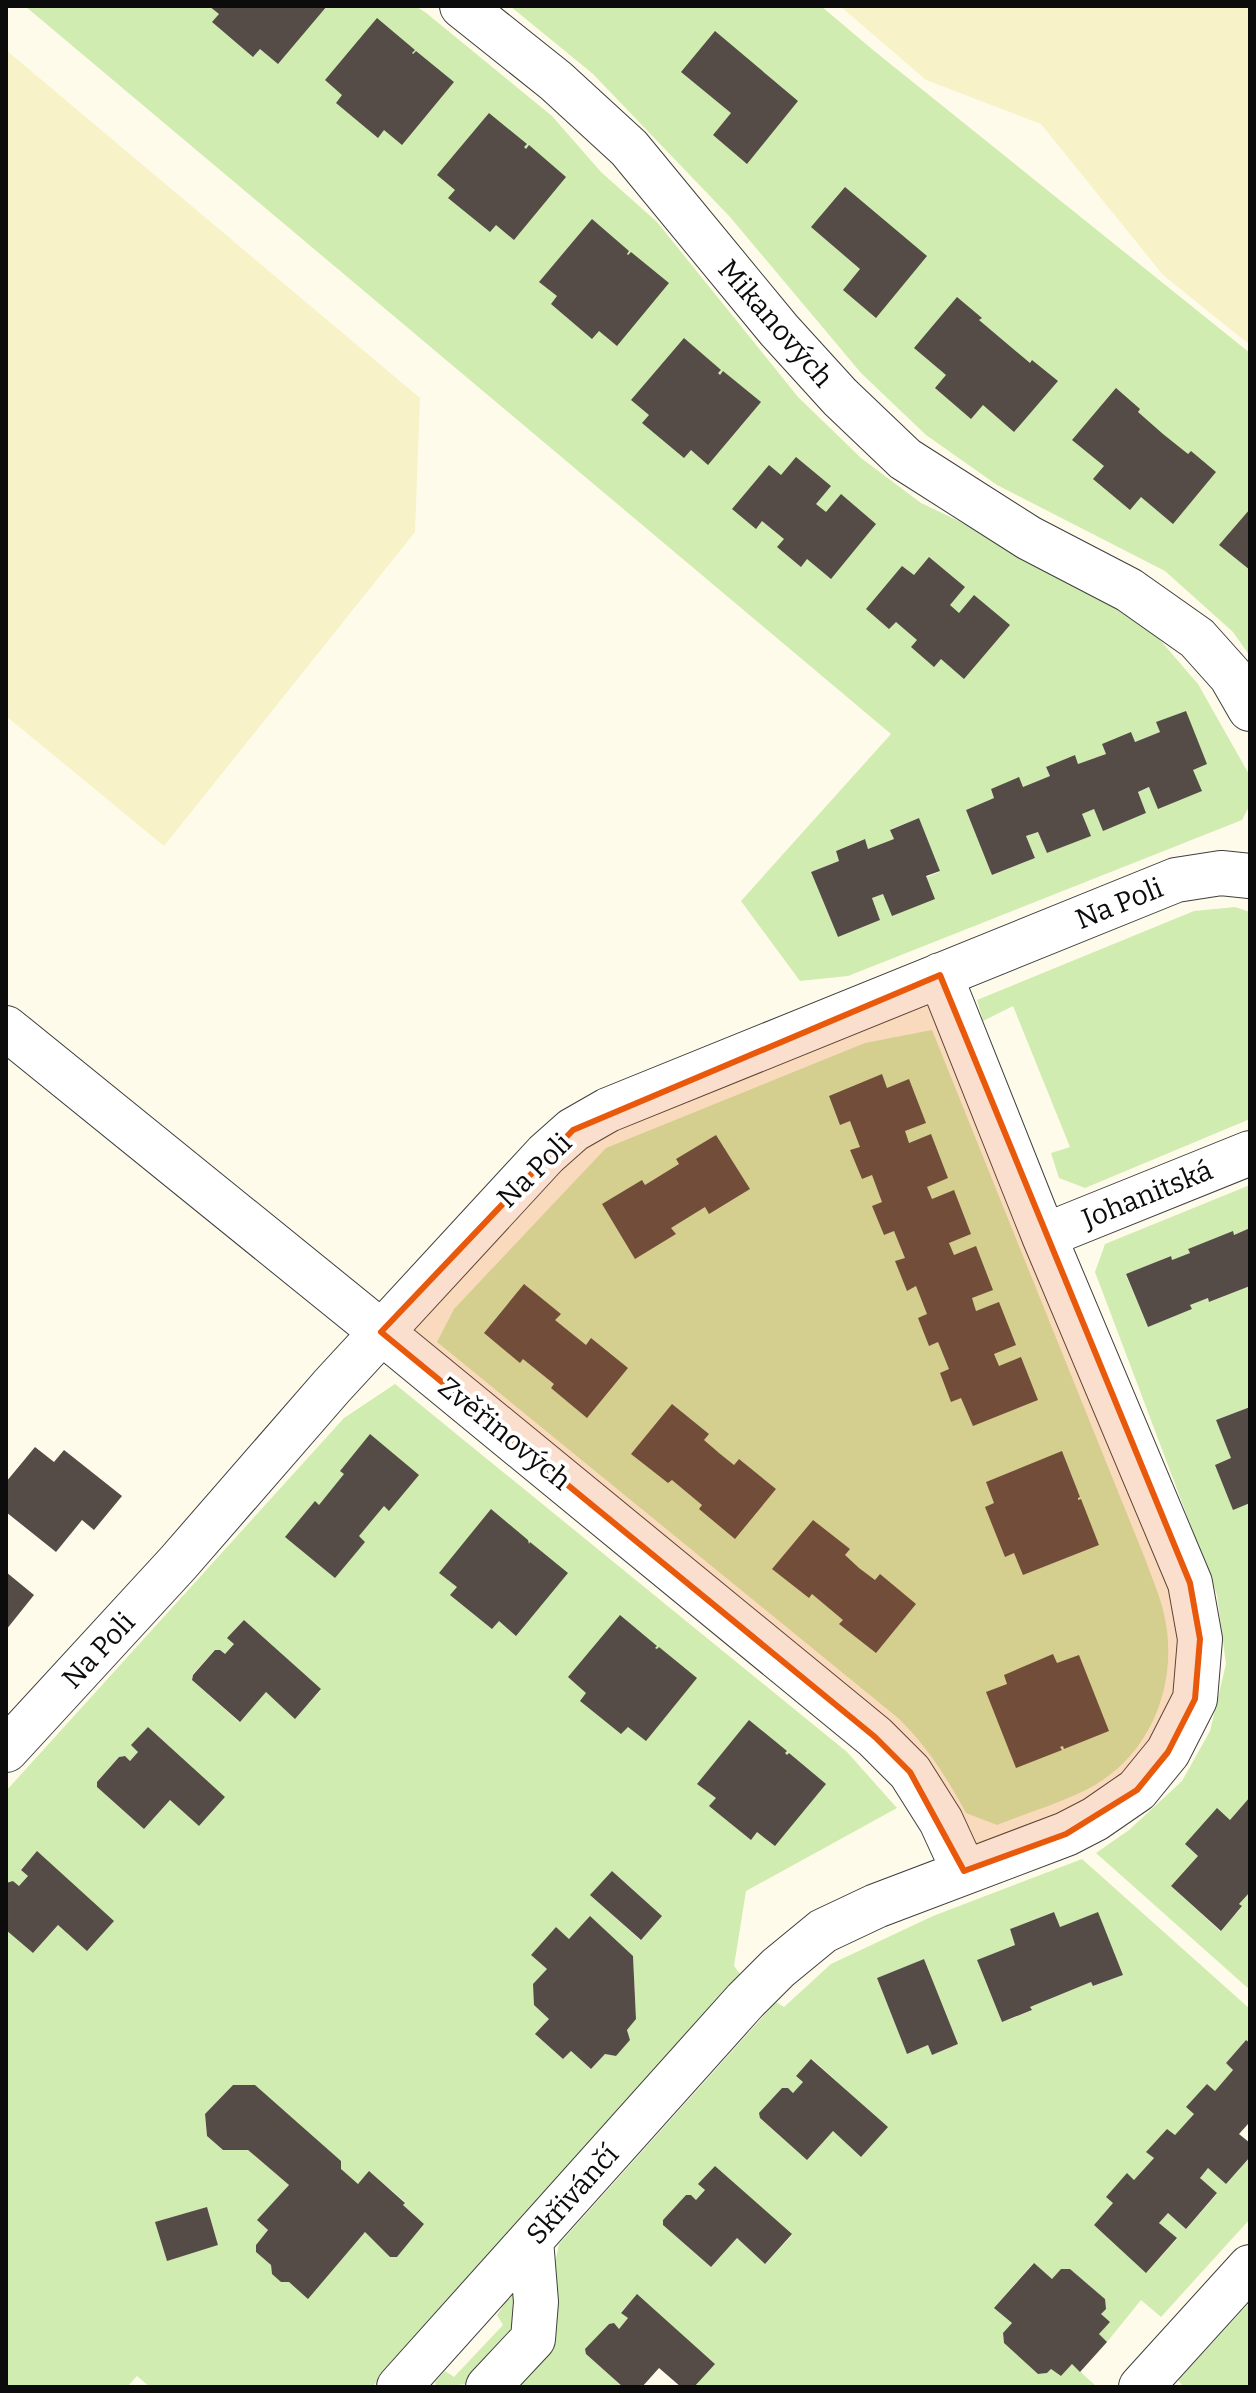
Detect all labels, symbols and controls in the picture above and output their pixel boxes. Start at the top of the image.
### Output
street label: Mikanových [711,253,840,394]
street label: Na Poli [1071,871,1168,936]
street label: Na Poli [490,1126,578,1214]
street label: Johanitská [1076,1153,1217,1236]
street label: Zvěřinových [432,1370,577,1497]
street label: Na Poli [55,1606,142,1695]
street label: Skřivánčí [519,2138,626,2251]

